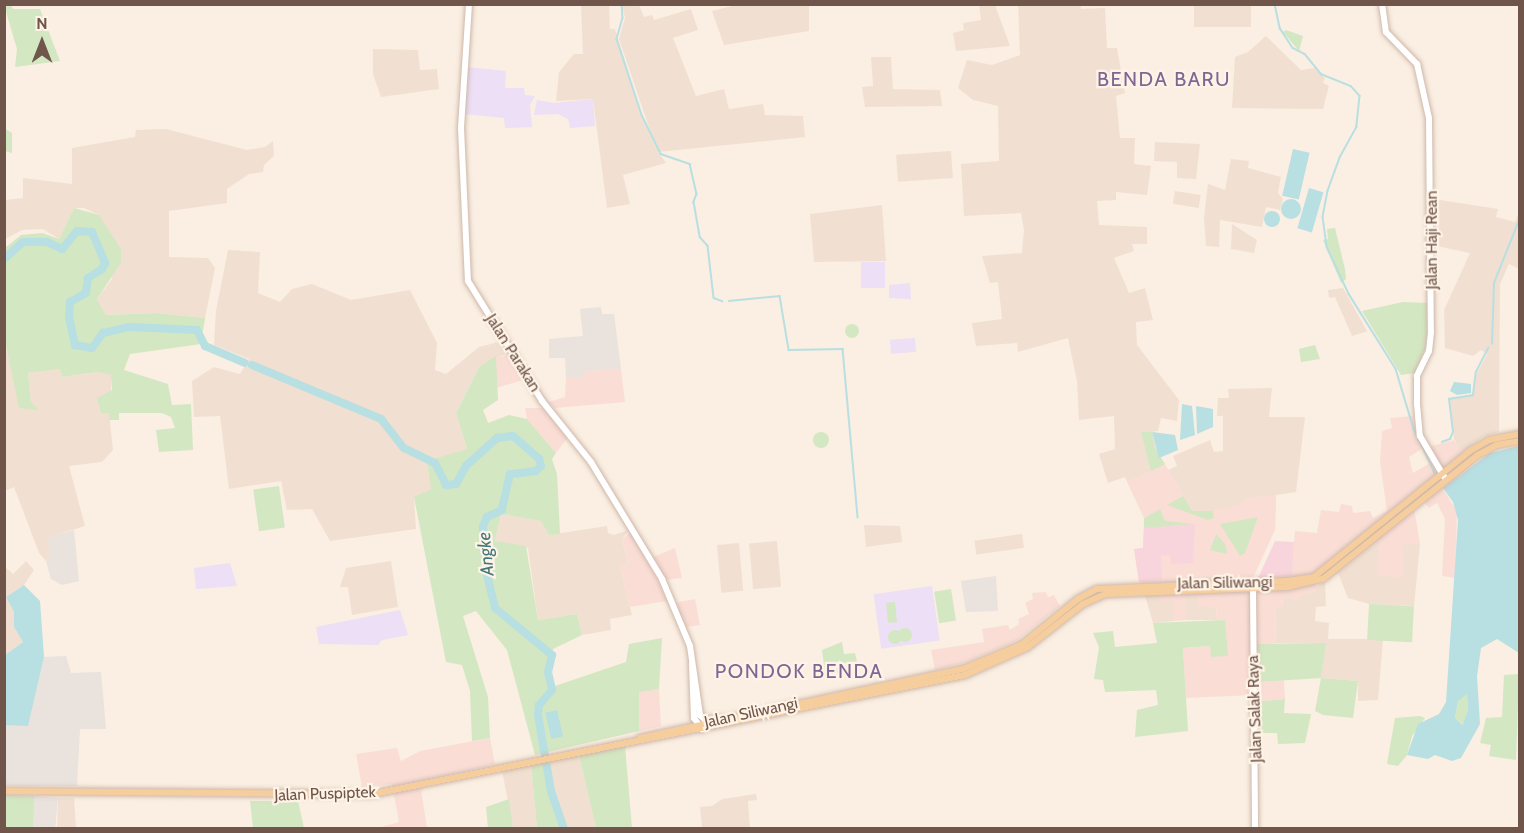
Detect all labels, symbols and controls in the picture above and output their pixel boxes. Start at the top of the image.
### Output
north arrow [12,12,72,72]
text: N [36,14,48,33]
district label: BENDA BARU [1097,67,1231,91]
street label: Jalan Haji Rean [1422,191,1442,289]
street label: Jalan Parakan [481,310,545,396]
water label: Angke [473,531,499,577]
street label: Jalan Siliwangi [1177,573,1273,593]
street label: Jalan Salak Raya [1244,655,1266,763]
district label: PONDOK BENDA [715,659,883,683]
street label: Jalan Siliwangi [702,694,800,732]
street label: Jalan Puspiptek [274,783,376,805]

